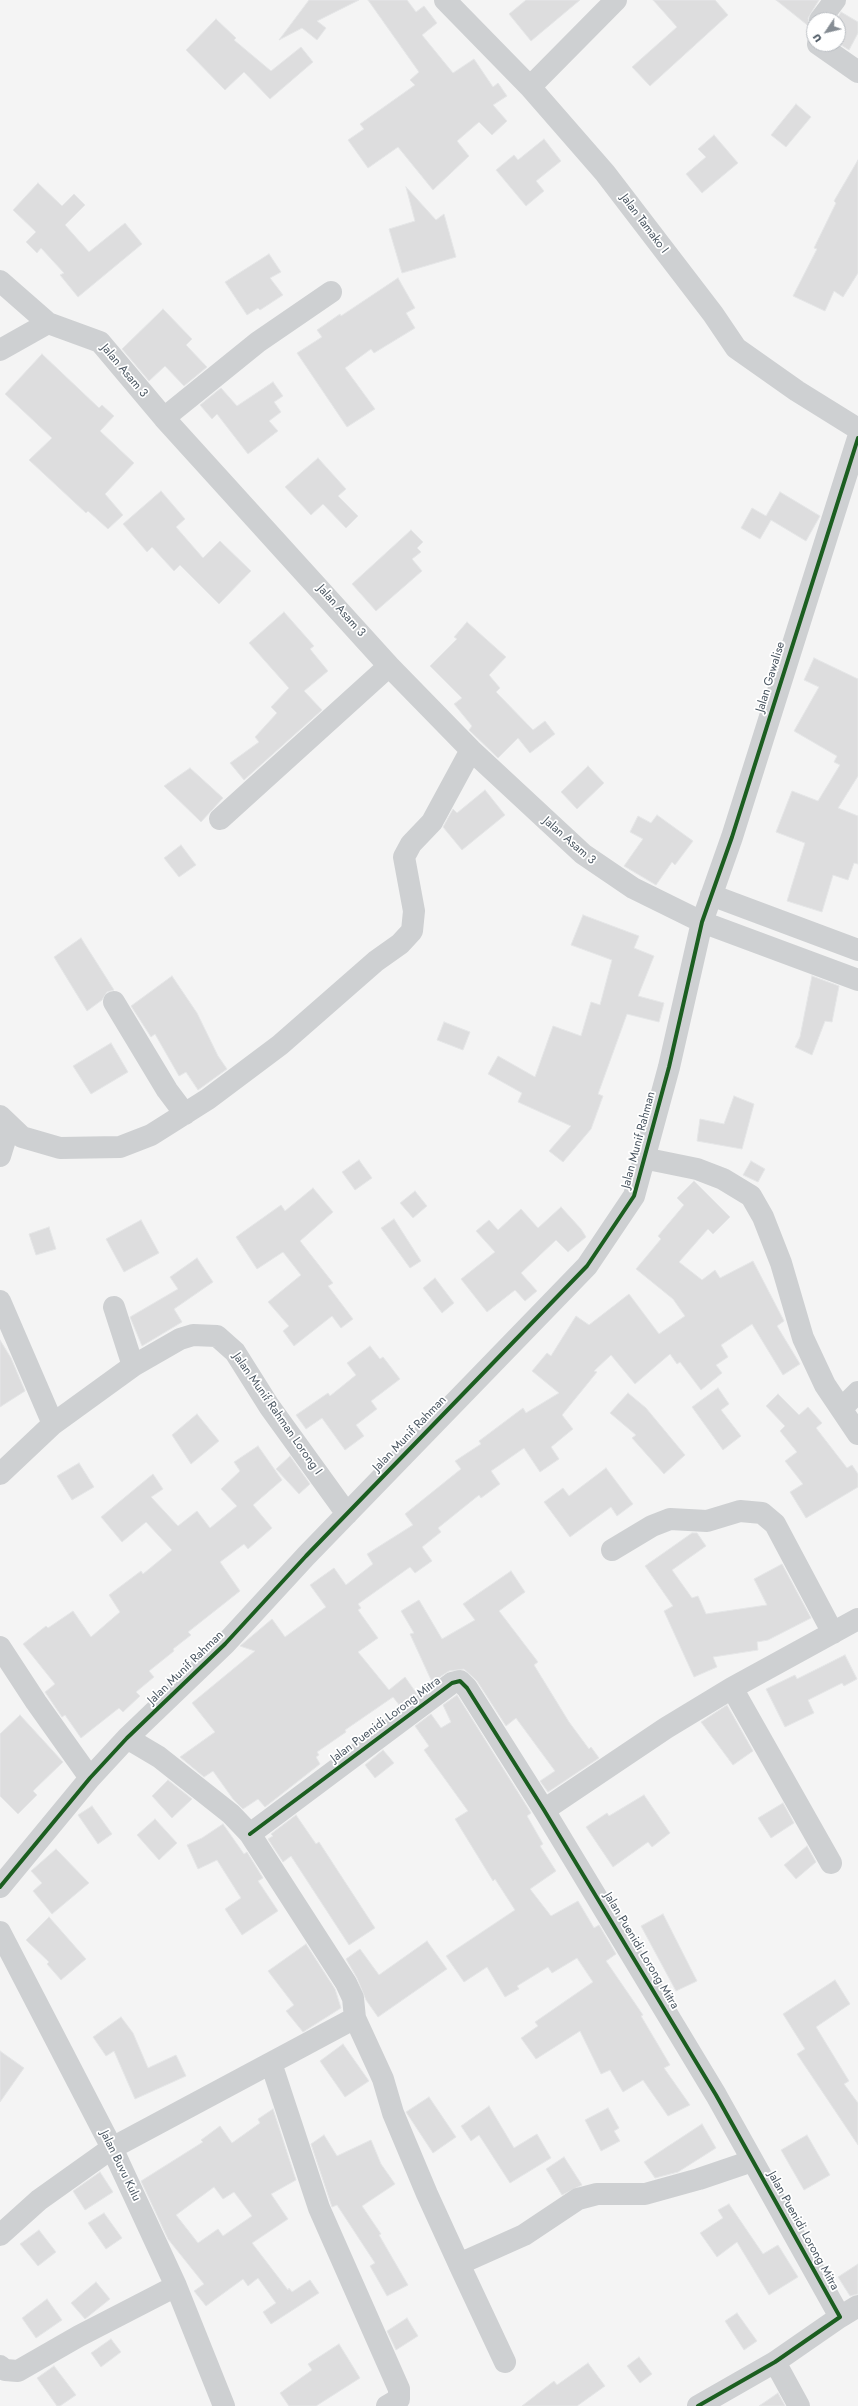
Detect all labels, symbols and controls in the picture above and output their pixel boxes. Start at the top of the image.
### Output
north arrow [806,12,846,52]
text: U [808,31,826,46]
street label: Jalan Tamako I [617,191,671,257]
street label: Jalan Asam 3 [98,341,150,401]
street label: Jalan Asam 3 [314,582,368,640]
street label: Jalan Gawalise [753,640,789,714]
street label: Jalan Asam 3 [540,814,598,868]
street label: Jalan Munif Rahman [619,1090,659,1190]
street label: Jalan Munif Rahman Lorong I [229,1350,325,1478]
street label: Jalan Munif Rahman [370,1393,450,1475]
street label: Jalan Munif Rahman [145,1628,227,1708]
street label: Jalan Puenidi Lorong Mitra [328,1674,444,1766]
street label: Jalan Puenidi Lorong Mitra [600,1890,682,2012]
street label: Jalan Buvu Kulu [97,2128,143,2204]
street label: Jalan Puenidi Lorong Mitra [764,2169,842,2293]

